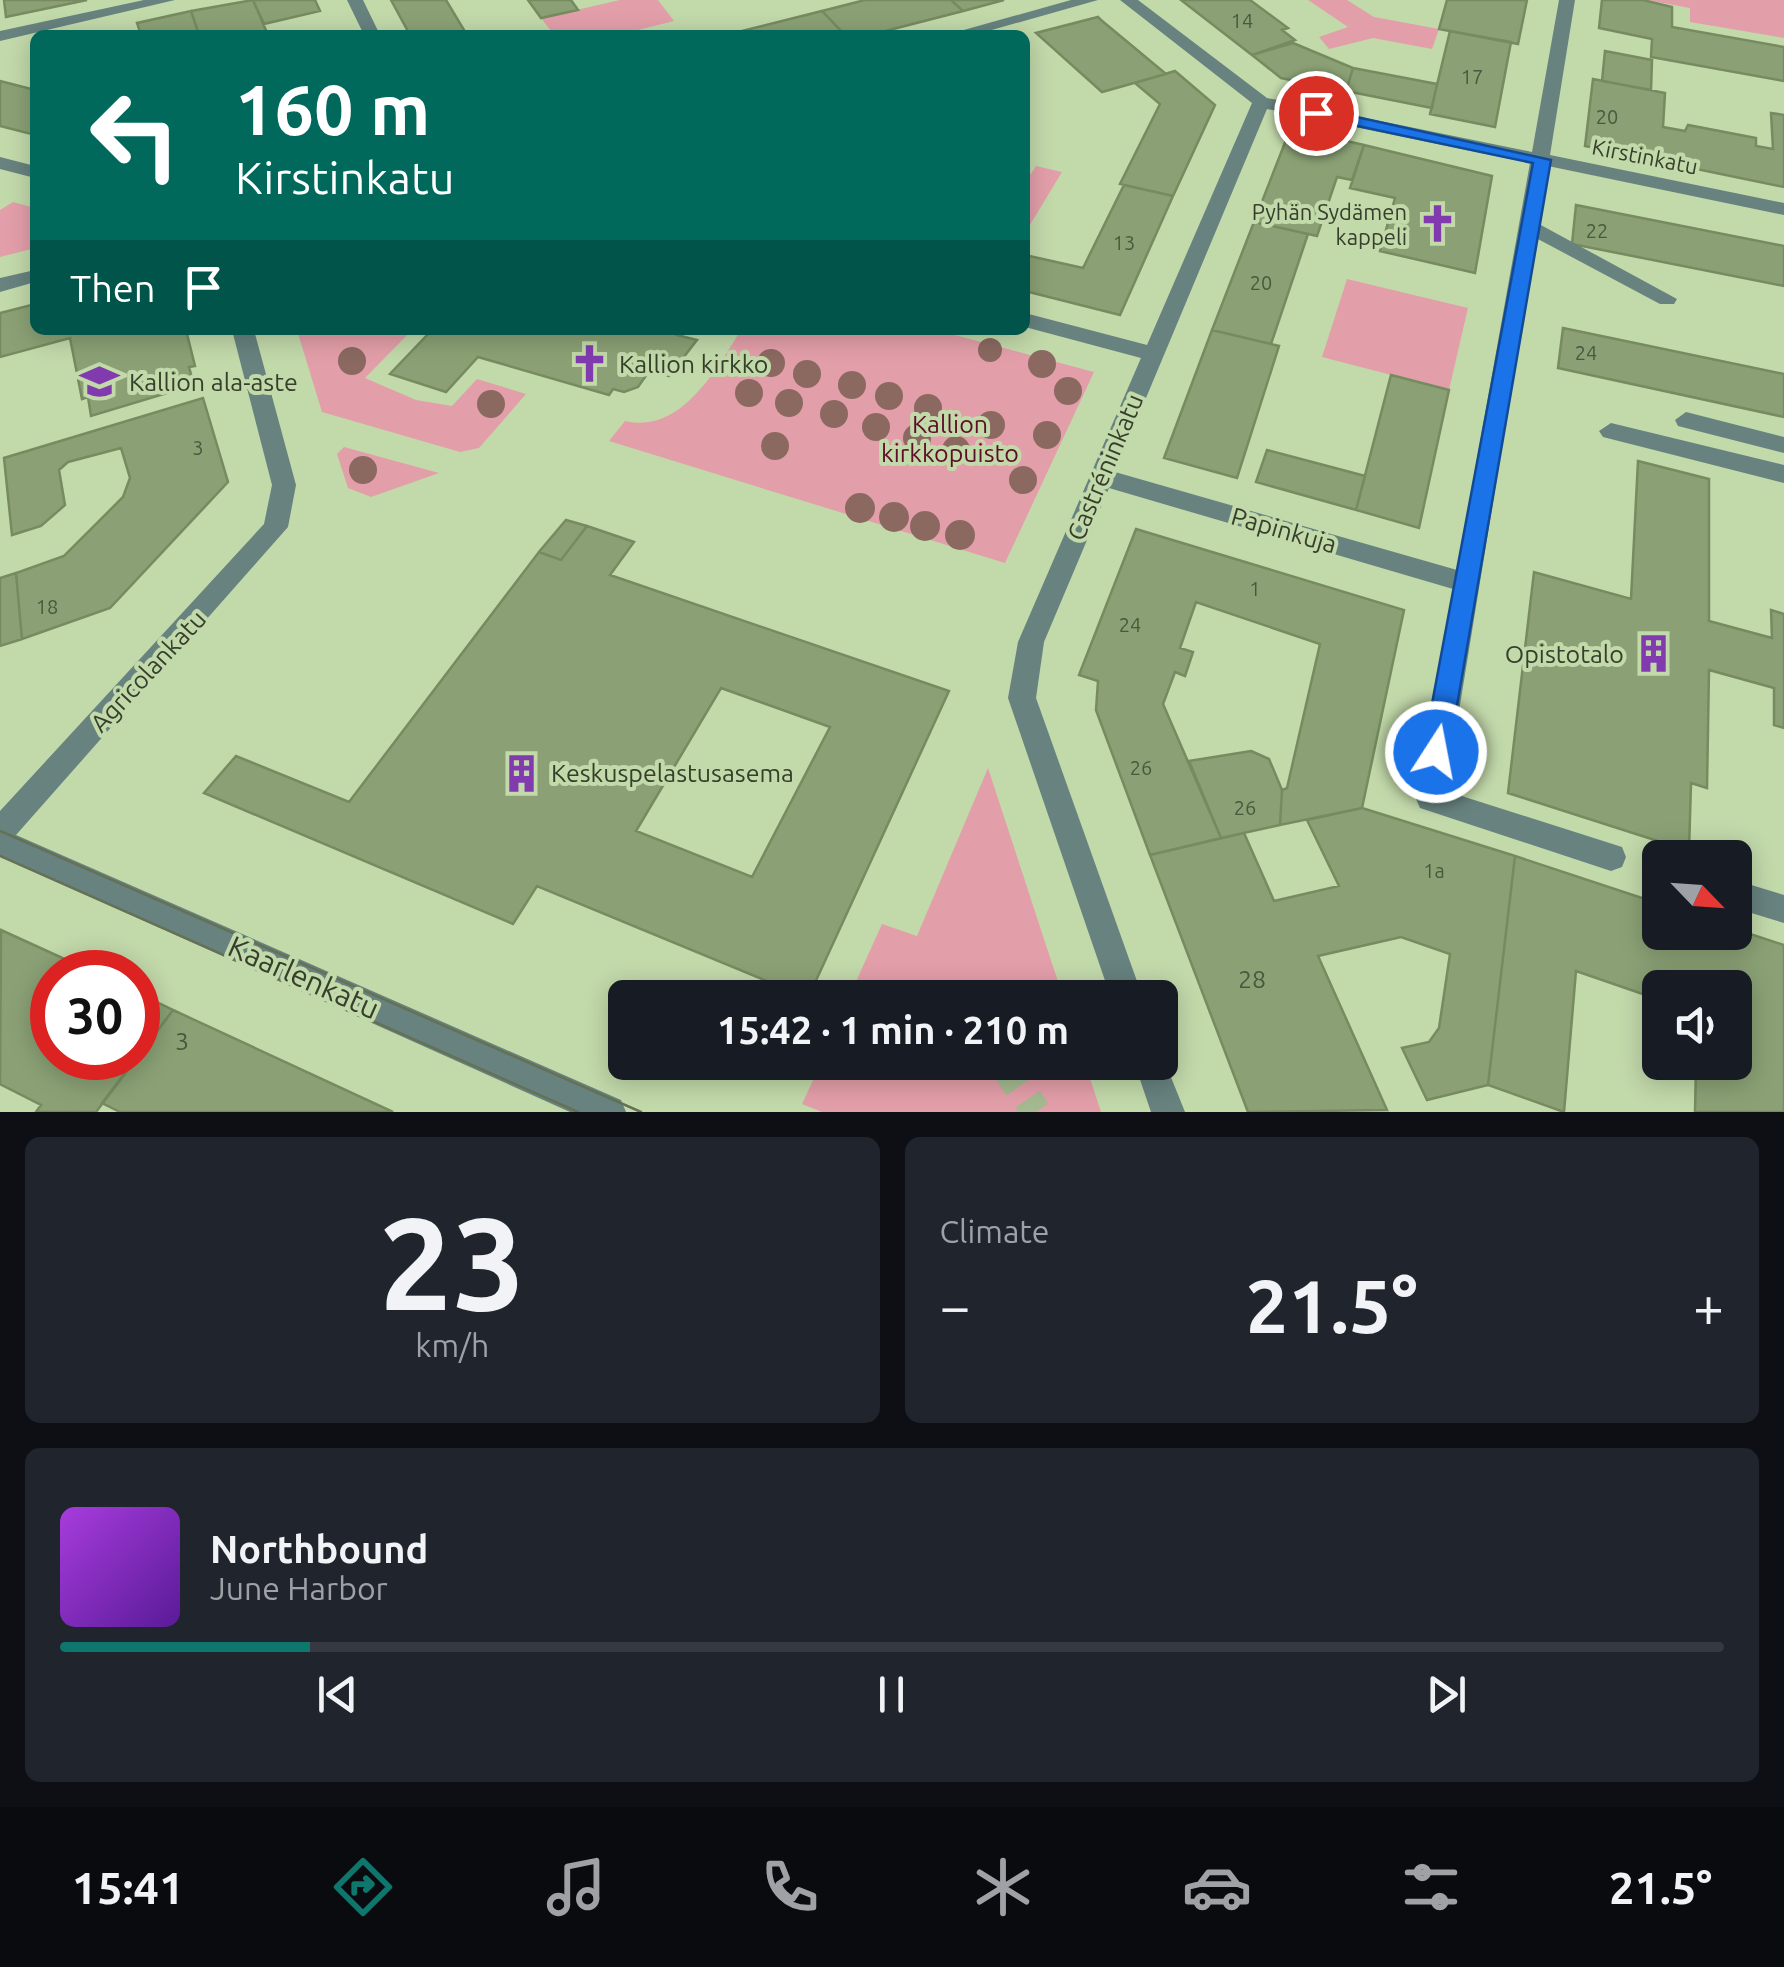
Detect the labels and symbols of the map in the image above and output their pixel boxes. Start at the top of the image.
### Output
house number: 14 [1231,9,1253,32]
house number: 17 [1461,65,1483,88]
pin [1274,71,1359,156]
house number: 20 [1596,105,1618,128]
street label: Kirstinkatu [1590,133,1700,179]
place label: Pyhän Sydämen kappeli [1252,199,1407,249]
church icon: Pyhän Sydämen kappeli [1416,203,1458,245]
house number: 22 [1586,219,1608,242]
house number: 13 [1113,231,1135,254]
house number: 20 [1250,271,1272,294]
house number: 24 [1575,341,1597,364]
church icon: Kallion kirkko [568,343,610,385]
place label: Kallion kirkko [619,350,768,378]
school or university icon: Kallion ala-aste [78,361,120,403]
place label: Kallion ala-aste [129,368,298,396]
street label: Castréninkatu [1062,390,1148,544]
park label: Kallion kirkkopuisto [881,410,1019,467]
house number: 3 [192,436,204,459]
street label: Papinkuja [1228,502,1340,558]
house number: 1 [1249,577,1261,600]
house number: 18 [36,595,58,618]
street label: Agricolankatu [85,605,211,737]
house number: 24 [1119,613,1141,636]
building icon: Opistotalo [1633,633,1675,675]
place label: Opistotalo [1505,640,1624,668]
position arrow [1384,700,1488,804]
building icon: Keskuspelastusasema [500,752,542,794]
house number: 26 [1130,756,1152,779]
place label: Keskuspelastusasema [551,759,794,787]
house number: 26 [1234,796,1256,819]
north arrow [1642,840,1752,950]
house number: 1a [1423,859,1445,882]
street label: Kaarlenkatu [223,929,385,1025]
speed limit sign: 30 [30,950,160,1080]
house number: 28 [1238,965,1266,993]
house number: 3 [175,1027,189,1055]

